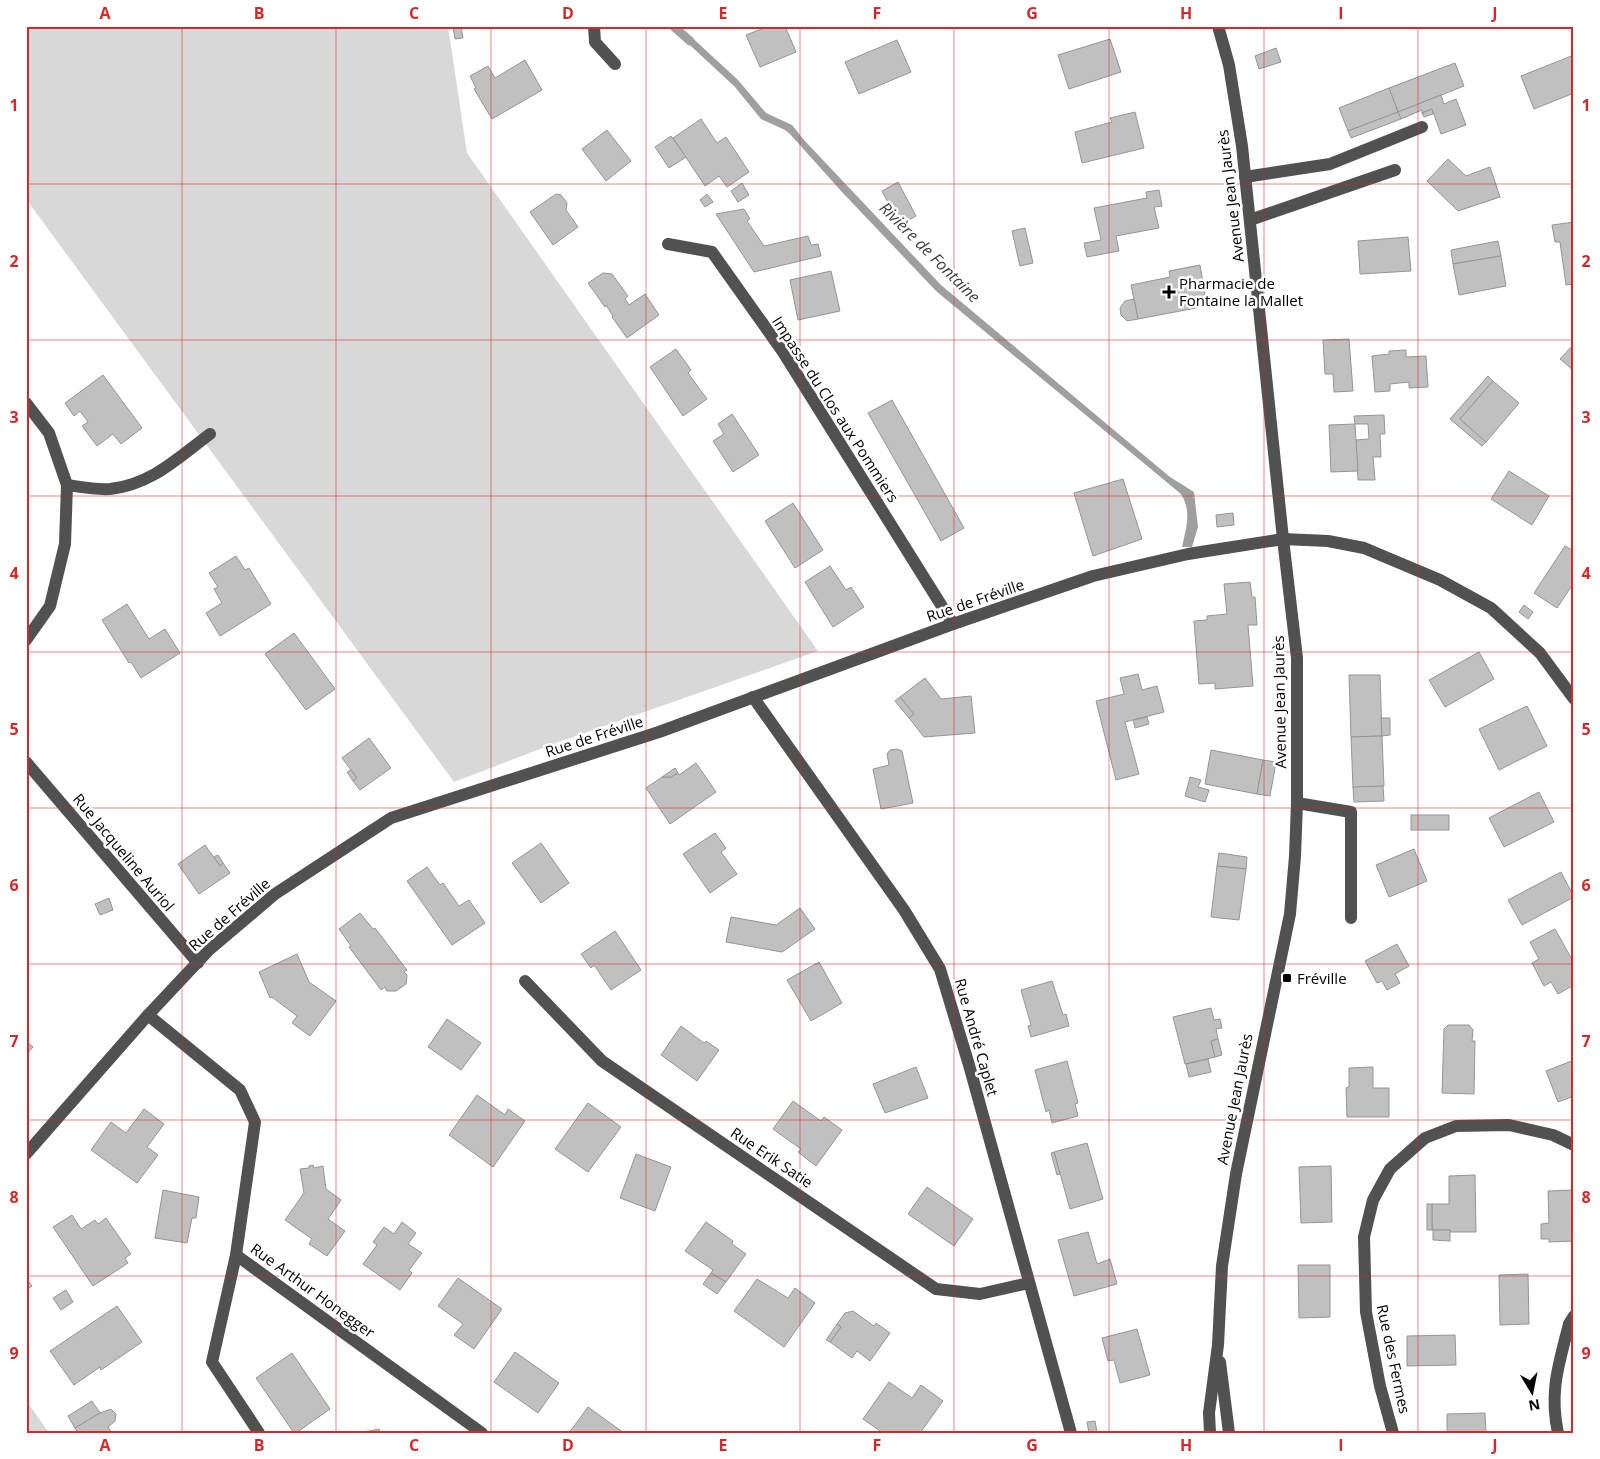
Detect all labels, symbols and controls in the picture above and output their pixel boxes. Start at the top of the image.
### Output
text: A [99,2,111,24]
text: B [254,2,264,24]
text: C [409,2,419,24]
text: D [562,2,574,24]
text: E [719,2,728,24]
text: F [873,2,881,24]
text: G [1026,2,1038,24]
text: H [1180,2,1192,24]
text: I [1338,2,1344,24]
text: J [1490,2,1498,24]
text: 1 [9,94,19,116]
text: 1 [1581,94,1591,116]
street label: Avenue Jean Jaurès [1212,129,1248,263]
water label: Rivière de Fontaine [875,197,985,307]
text: 2 [9,250,19,272]
text: 2 [1581,250,1591,272]
place label: Pharmacie de Fontaine la Mallet [1179,273,1303,310]
marker: Pharmacie de Fontaine la Mallet [1163,286,1175,298]
street label: Impasse du Clos aux Pommiers [768,312,904,506]
text: 3 [9,406,19,428]
text: 3 [1581,406,1591,428]
text: 4 [9,562,19,584]
text: 4 [1581,562,1591,584]
street label: Rue de Fréville [924,574,1026,626]
street label: Avenue Jean Jaurès [1268,635,1290,769]
street label: Rue de Fréville [542,711,646,761]
text: 5 [9,718,19,740]
text: 5 [1581,718,1591,740]
street label: Rue Jacqueline Auriol [69,789,179,915]
street label: Rue de Fréville [184,873,274,955]
text: 6 [9,874,19,896]
text: 6 [1581,874,1591,896]
place label: Fréville [1297,968,1347,988]
marker: Fréville [1281,972,1293,984]
street label: Rue André Caplet [951,976,1003,1098]
text: 7 [9,1030,19,1052]
text: 7 [1581,1030,1591,1052]
street label: Avenue Jean Jaurès [1211,1032,1257,1166]
street label: Rue Erik Satie [727,1122,817,1192]
text: 8 [9,1186,19,1208]
text: 8 [1581,1186,1591,1208]
street label: Rue Arthur Honegger [247,1238,379,1342]
street label: Rue des Fermes [1373,1303,1415,1415]
text: 9 [9,1342,19,1364]
text: 9 [1581,1342,1591,1364]
north arrow [1508,1366,1558,1416]
text: N [1527,1395,1542,1416]
text: A [99,1434,111,1456]
text: B [254,1434,264,1456]
text: C [409,1434,419,1456]
text: D [562,1434,574,1456]
text: E [719,1434,728,1456]
text: F [873,1434,881,1456]
text: G [1026,1434,1038,1456]
text: H [1180,1434,1192,1456]
text: I [1338,1434,1344,1456]
text: J [1490,1434,1498,1456]

